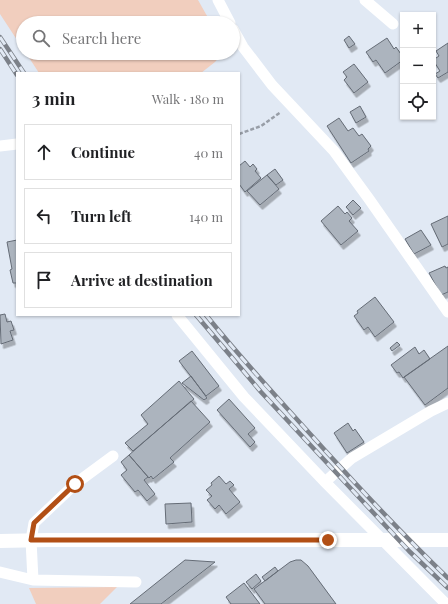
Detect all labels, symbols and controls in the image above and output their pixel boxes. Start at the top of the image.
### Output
map controls [400,12,436,120]
button: + [400,12,436,48]
search box [16,16,240,60]
icon: search [30,27,52,49]
text: Search here [62,28,141,48]
button: − [400,48,436,84]
button: locate [400,84,436,120]
text: 3 min [32,87,75,109]
text: Walk · 180 m [152,90,224,107]
icon: ahead [33,141,55,163]
text: Continue [71,142,135,162]
text: 40 m [194,144,223,161]
icon: left [33,205,55,227]
text: Turn left [71,206,132,226]
text: 140 m [189,208,223,225]
icon: arrive [33,269,55,291]
text: Arrive at destination [71,270,213,290]
route start [66,475,84,493]
route end [319,531,337,549]

